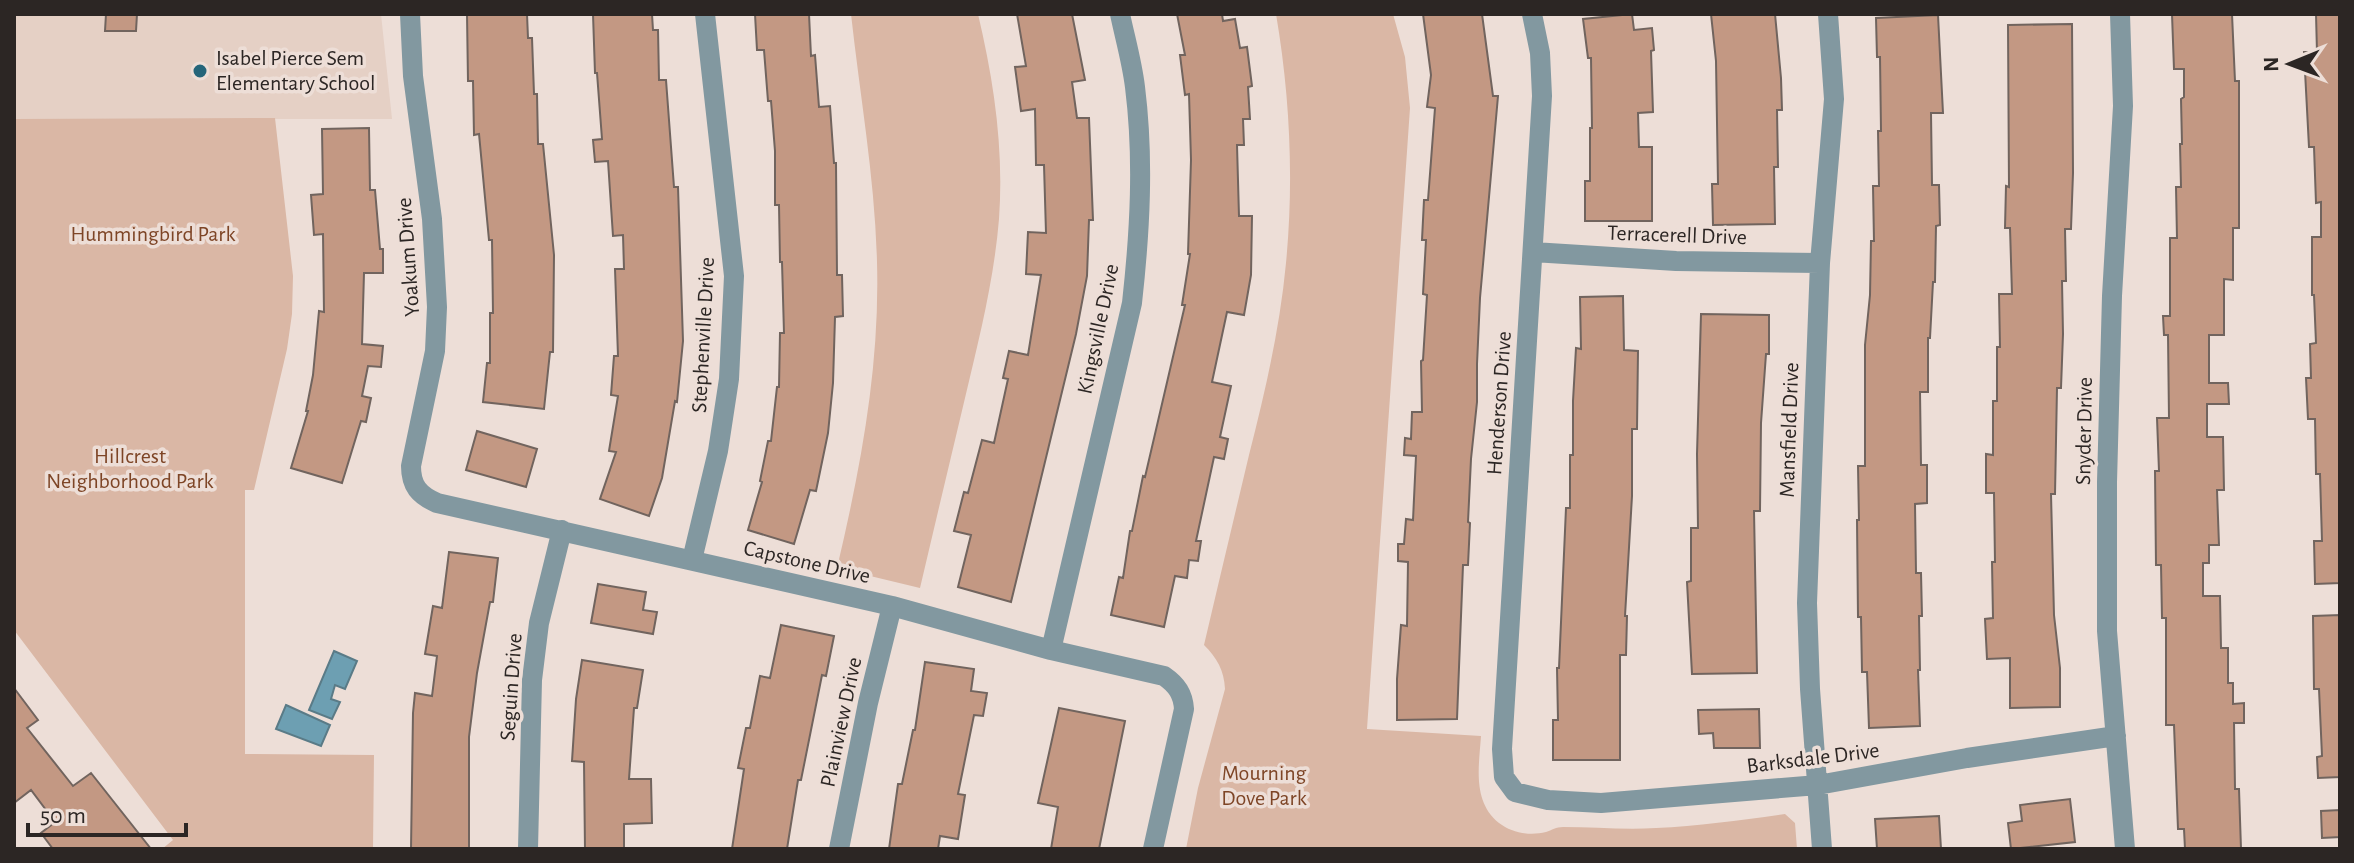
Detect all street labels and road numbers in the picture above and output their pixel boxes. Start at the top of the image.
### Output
street label: Yoakum Drive [393,197,423,317]
street label: Terracerell Drive [1607,222,1747,248]
street label: Stephenville Drive [688,257,718,413]
street label: Kingsville Drive [1073,262,1123,396]
street label: Henderson Drive [1483,330,1515,476]
street label: Mansfield Drive [1776,362,1802,498]
street label: Snyder Drive [2072,377,2096,485]
street label: Capstone Drive [742,537,872,587]
street label: Seguin Drive [496,632,526,742]
street label: Plainview Drive [816,655,866,789]
street label: Barksdale Drive [1745,739,1881,777]

